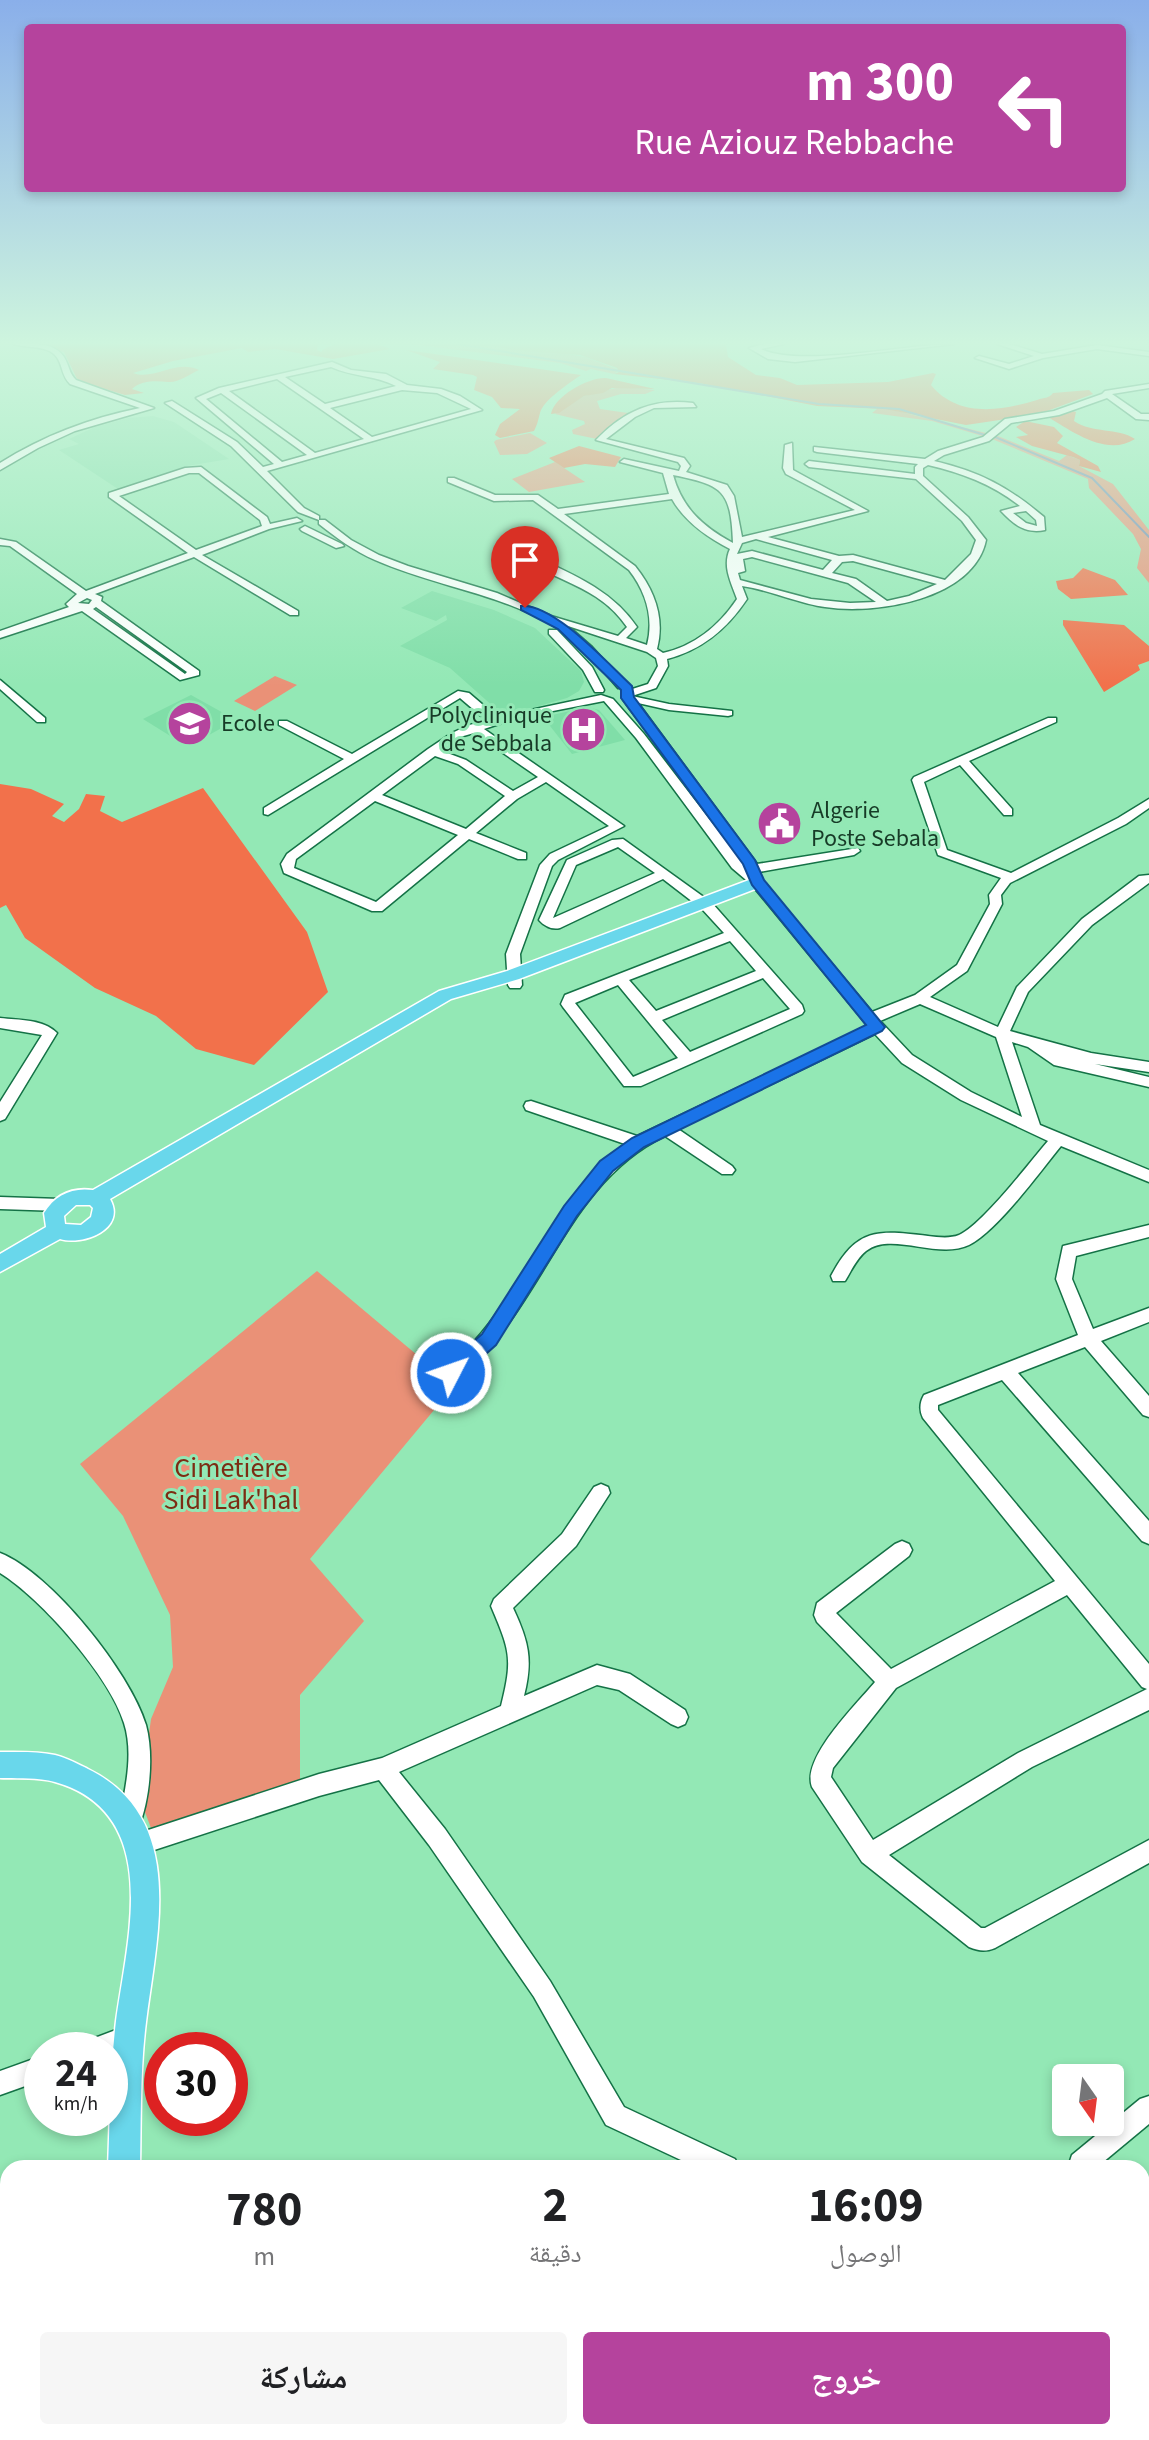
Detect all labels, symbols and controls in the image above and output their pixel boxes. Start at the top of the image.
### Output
text: 300 m [806,43,954,122]
icon: left [982,56,1086,160]
text: Rue Aziouz Rebbache [634,117,954,168]
pin [491,526,559,608]
icon: arrive [503,538,547,582]
place label: Polyclinique de Sebbala [428,698,552,761]
school or university icon: Ecole [166,699,214,747]
hospital icon: Polyclinique de Sebbala [559,705,607,753]
place label: Ecole [221,706,275,741]
place label: Algerie Poste Sebala [811,793,939,856]
public building icon: Algerie Poste Sebala [756,800,804,848]
position arrow [409,1331,493,1415]
park label: Cimetière Sidi Lak'hal [164,1448,298,1520]
speed limit sign: 30 [144,2032,248,2136]
text: 24 [55,2045,97,2102]
north arrow [1052,2064,1124,2136]
map controls [1052,2064,1124,2136]
text: km/h [54,2090,98,2118]
text: 2 [542,2172,568,2240]
text: 16:09 [808,2172,924,2240]
text: 780 [226,2176,302,2244]
text: دقيقة [529,2235,582,2272]
text: الوصول [830,2235,902,2272]
text: m [254,2238,275,2275]
button: مشاركة [40,2332,567,2424]
button: خروج [583,2332,1110,2424]

